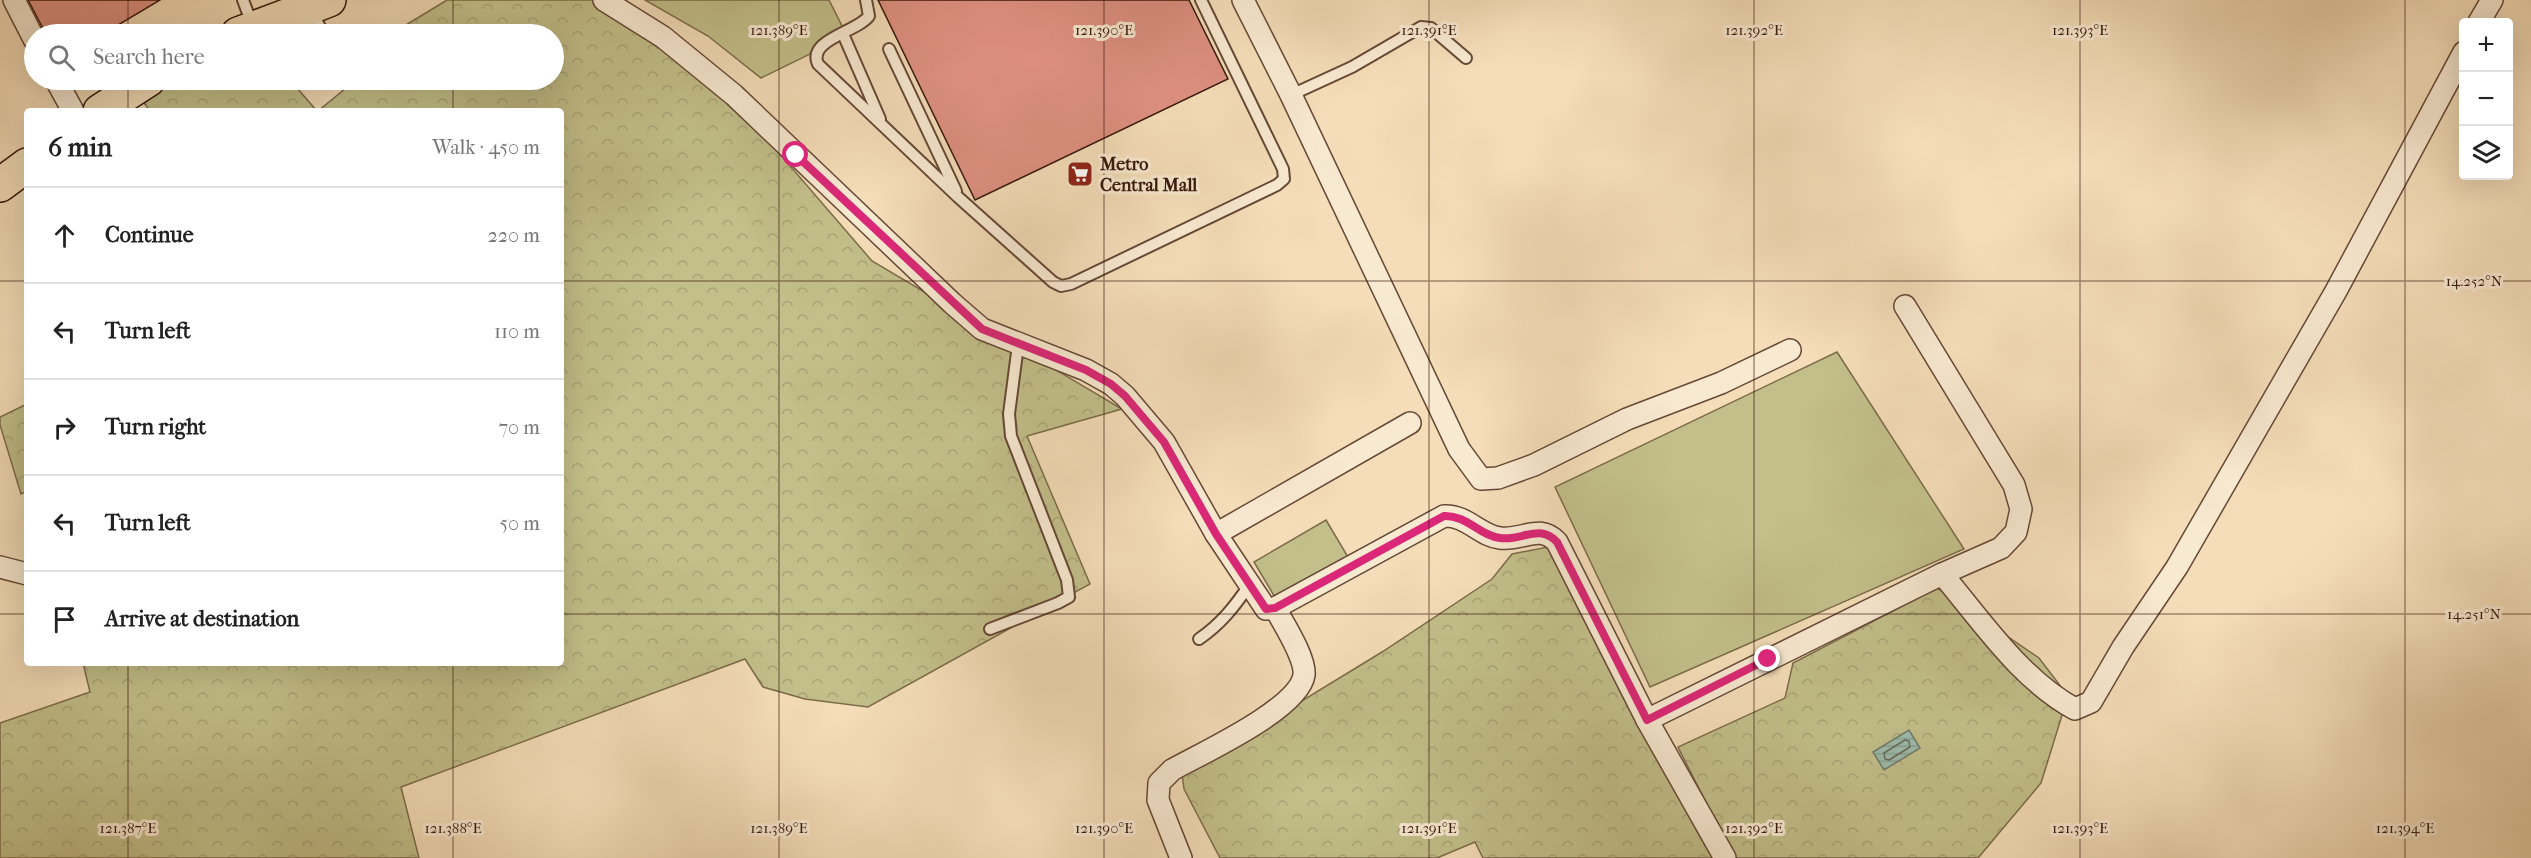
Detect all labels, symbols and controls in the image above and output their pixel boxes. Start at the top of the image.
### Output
map controls [2459,18,2513,180]
button: + [2459,18,2513,72]
text: 121.389°E [750,21,808,39]
text: 121.390°E [1075,21,1133,39]
text: 121.391°E [1401,21,1457,39]
text: 121.392°E [1725,21,1783,39]
text: 121.393°E [2052,21,2108,39]
search box [24,24,564,90]
icon: search [45,41,78,74]
text: Search here [93,44,205,70]
button: − [2459,72,2513,126]
button: layers [2459,126,2513,180]
text: 6 min [48,132,112,163]
text: Walk · 450 m [432,136,540,159]
route start [782,141,808,167]
place label: Metro Central Mall [1099,154,1198,196]
supermarket icon: Metro Central Mall [1065,159,1095,189]
icon: ahead [48,219,81,252]
text: Continue [105,222,194,248]
text: 220 m [487,224,540,247]
text: 14.252°N [2446,272,2503,290]
icon: left [48,315,81,348]
text: Turn left [105,318,191,344]
text: 110 m [494,320,540,343]
icon: right [48,411,81,444]
text: Turn right [105,414,206,440]
text: 70 m [498,416,540,439]
icon: left [48,507,81,540]
text: Turn left [105,510,191,536]
text: 50 m [499,512,540,535]
icon: arrive [48,603,81,636]
text: 14.251°N [2447,605,2502,623]
text: Arrive at destination [105,606,299,632]
route end [1754,645,1780,671]
text: 121.387°E [100,819,156,837]
text: 121.388°E [424,819,482,837]
text: 121.389°E [750,819,808,837]
text: 121.390°E [1075,819,1133,837]
text: 121.391°E [1401,819,1457,837]
text: 121.392°E [1725,819,1783,837]
text: 121.393°E [2052,819,2108,837]
text: 121.394°E [2376,819,2434,837]

